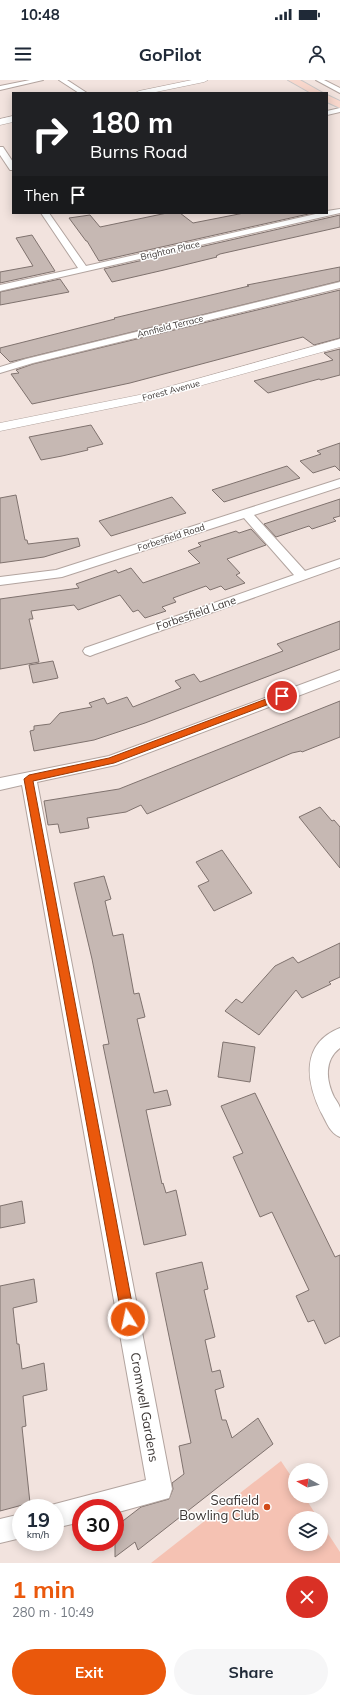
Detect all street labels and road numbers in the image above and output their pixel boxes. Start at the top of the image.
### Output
street label: Brighton Place [139,238,201,262]
street label: Annfield Terrace [136,312,204,340]
street label: Forest Avenue [141,377,201,403]
street label: Forbesfield Road [136,521,206,553]
street label: Forbesfield Lane [154,593,238,633]
street label: Cromwell Gardens [127,1351,163,1463]

